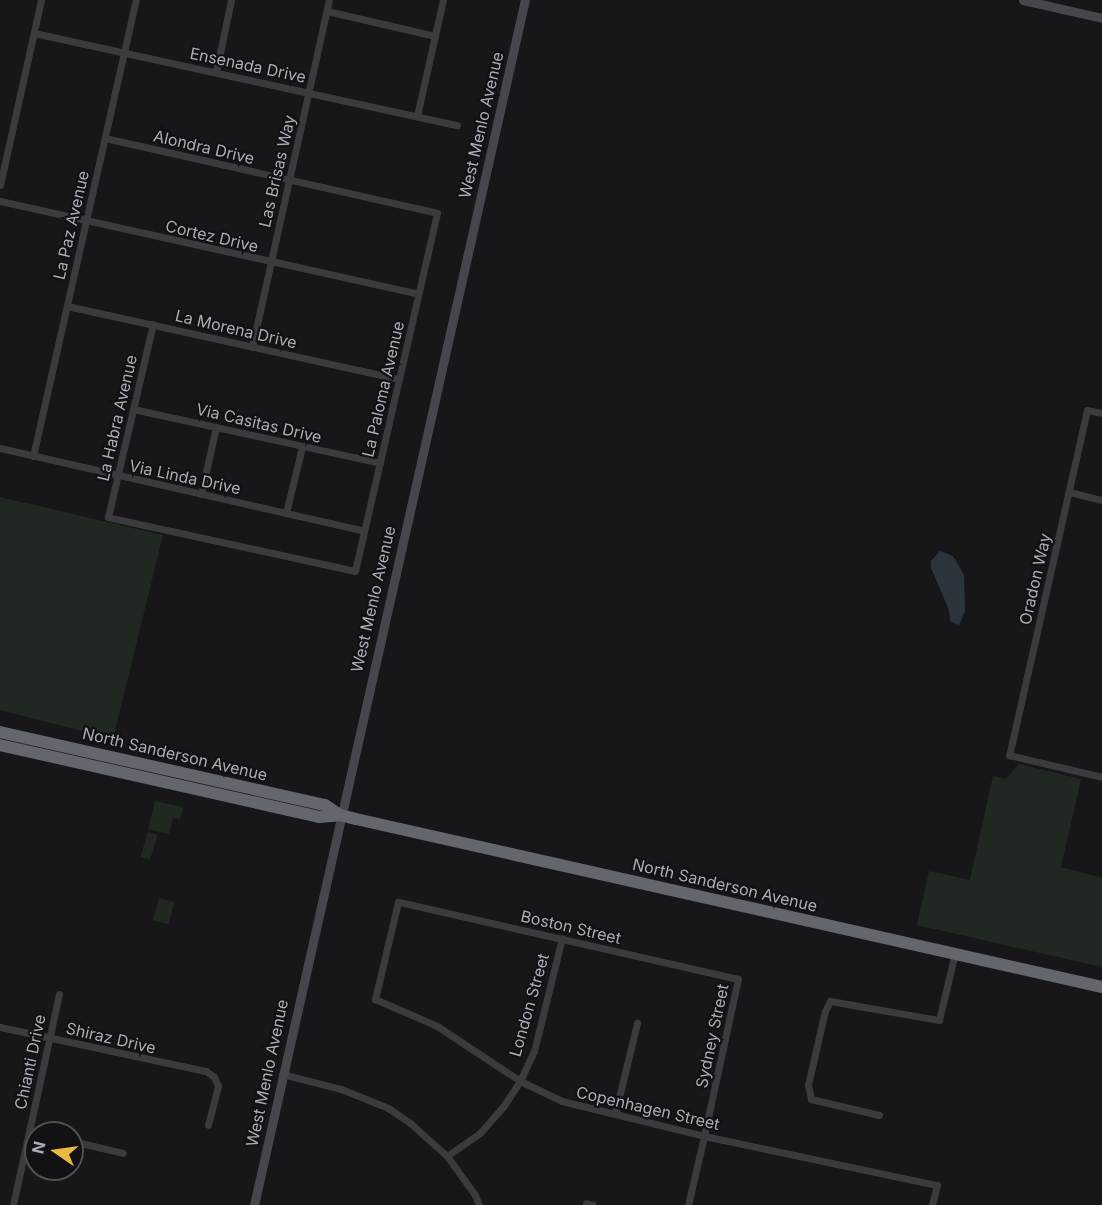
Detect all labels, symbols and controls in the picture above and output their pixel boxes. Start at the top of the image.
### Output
street label: Ensenada Drive [188,43,308,87]
street label: West Menlo Avenue [455,50,507,200]
street label: Las Brisas Way [255,113,299,229]
street label: Alondra Drive [152,126,256,168]
street label: La Paz Avenue [49,169,93,281]
street label: Cortez Drive [164,216,260,256]
street label: La Morena Drive [173,306,299,352]
street label: La Paloma Avenue [358,319,408,459]
street label: La Habra Avenue [93,353,141,483]
street label: Via Casitas Drive [194,399,324,447]
street label: Via Linda Drive [127,456,243,498]
street label: West Menlo Avenue [347,524,399,674]
street label: Oradon Way [1015,531,1055,627]
street label: North Sanderson Avenue [81,723,269,785]
street label: North Sanderson Avenue [631,854,819,916]
street label: Boston Street [519,906,623,948]
street label: London Street [505,951,553,1059]
street label: Sydney Street [692,982,732,1090]
street label: West Menlo Avenue [242,998,292,1148]
street label: Chianti Drive [11,1013,49,1111]
street label: Shiraz Drive [64,1018,158,1058]
street label: Copenhagen Street [574,1082,722,1134]
north arrow [24,1121,84,1181]
text: N [27,1139,50,1156]

